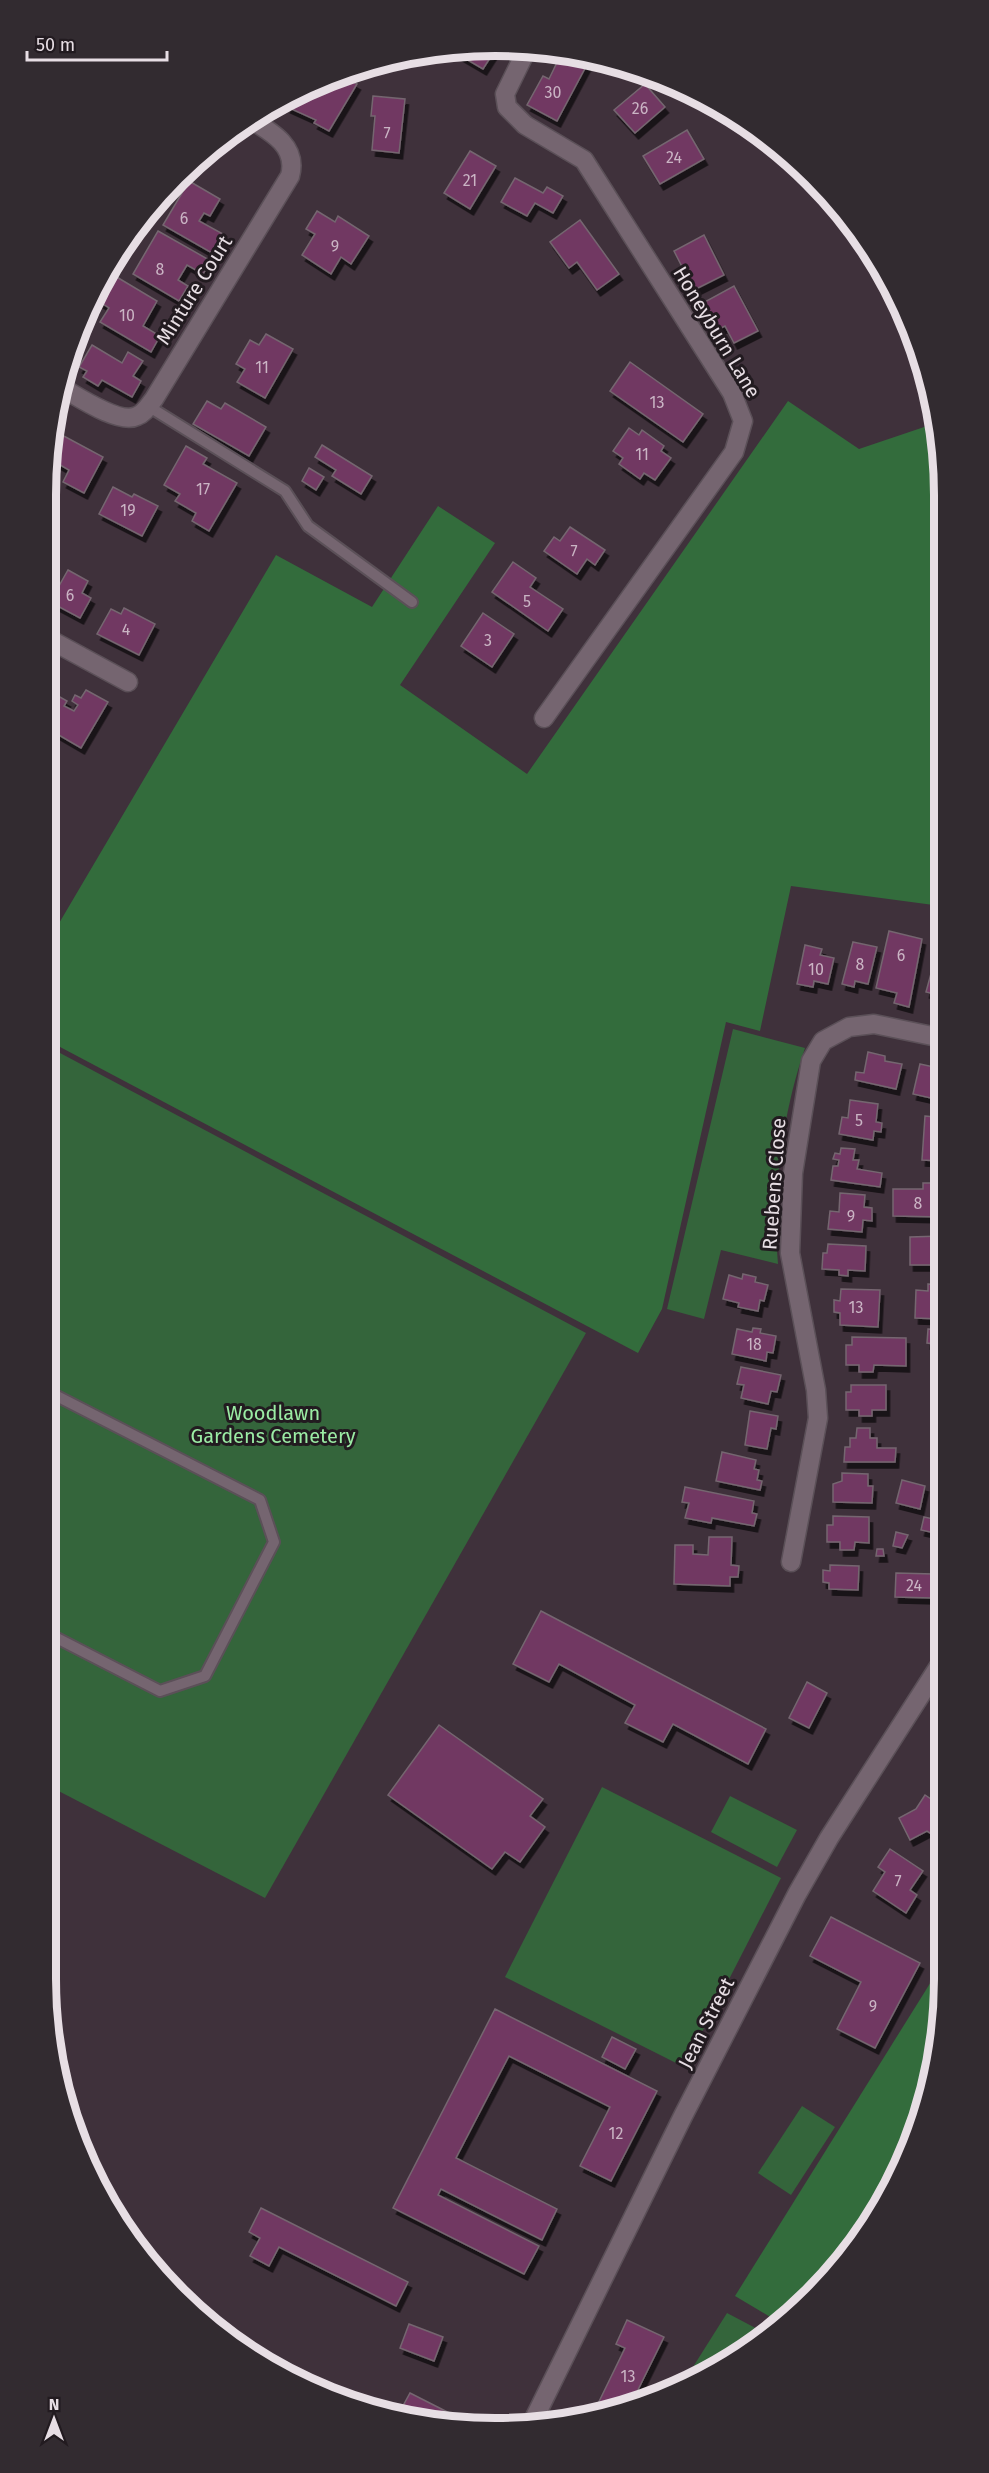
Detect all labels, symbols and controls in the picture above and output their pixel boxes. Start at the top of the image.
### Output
scale bar [27,24,166,62]
text: 50 m [36,34,75,56]
house number: 30 [545,83,562,102]
house number: 26 [632,99,648,118]
house number: 7 [383,124,391,143]
house number: 24 [666,148,682,167]
house number: 21 [463,171,477,190]
house number: 6 [180,209,188,228]
street label: Minture Court [151,230,237,349]
house number: 9 [331,237,339,256]
house number: 8 [156,260,165,279]
street label: Honeyburn Lane [668,262,766,402]
house number: 10 [119,306,135,325]
house number: 11 [255,358,269,377]
house number: 13 [650,393,664,412]
house number: 11 [635,445,649,464]
house number: 17 [196,480,210,499]
house number: 19 [120,501,136,520]
house number: 7 [570,542,578,561]
house number: 6 [66,586,74,605]
house number: 5 [523,592,531,611]
house number: 4 [122,620,131,639]
house number: 3 [484,631,492,650]
house number: 6 [897,946,905,965]
house number: 8 [856,955,865,974]
house number: 10 [808,960,824,979]
house number: 5 [855,1111,863,1130]
street label: Ruebens Close [757,1117,791,1251]
house number: 8 [914,1194,923,1213]
house number: 9 [847,1207,855,1226]
house number: 13 [849,1298,863,1317]
house number: 18 [746,1335,762,1354]
park label: Woodlawn Gardens Cemetery [191,1401,356,1448]
house number: 24 [906,1576,922,1595]
house number: 7 [894,1872,902,1891]
street label: Jean Street [673,1973,740,2073]
house number: 9 [869,1997,877,2016]
house number: 12 [609,2124,623,2143]
house number: 13 [621,2367,635,2386]
north arrow [24,2389,84,2449]
text: N [49,2395,59,2414]

